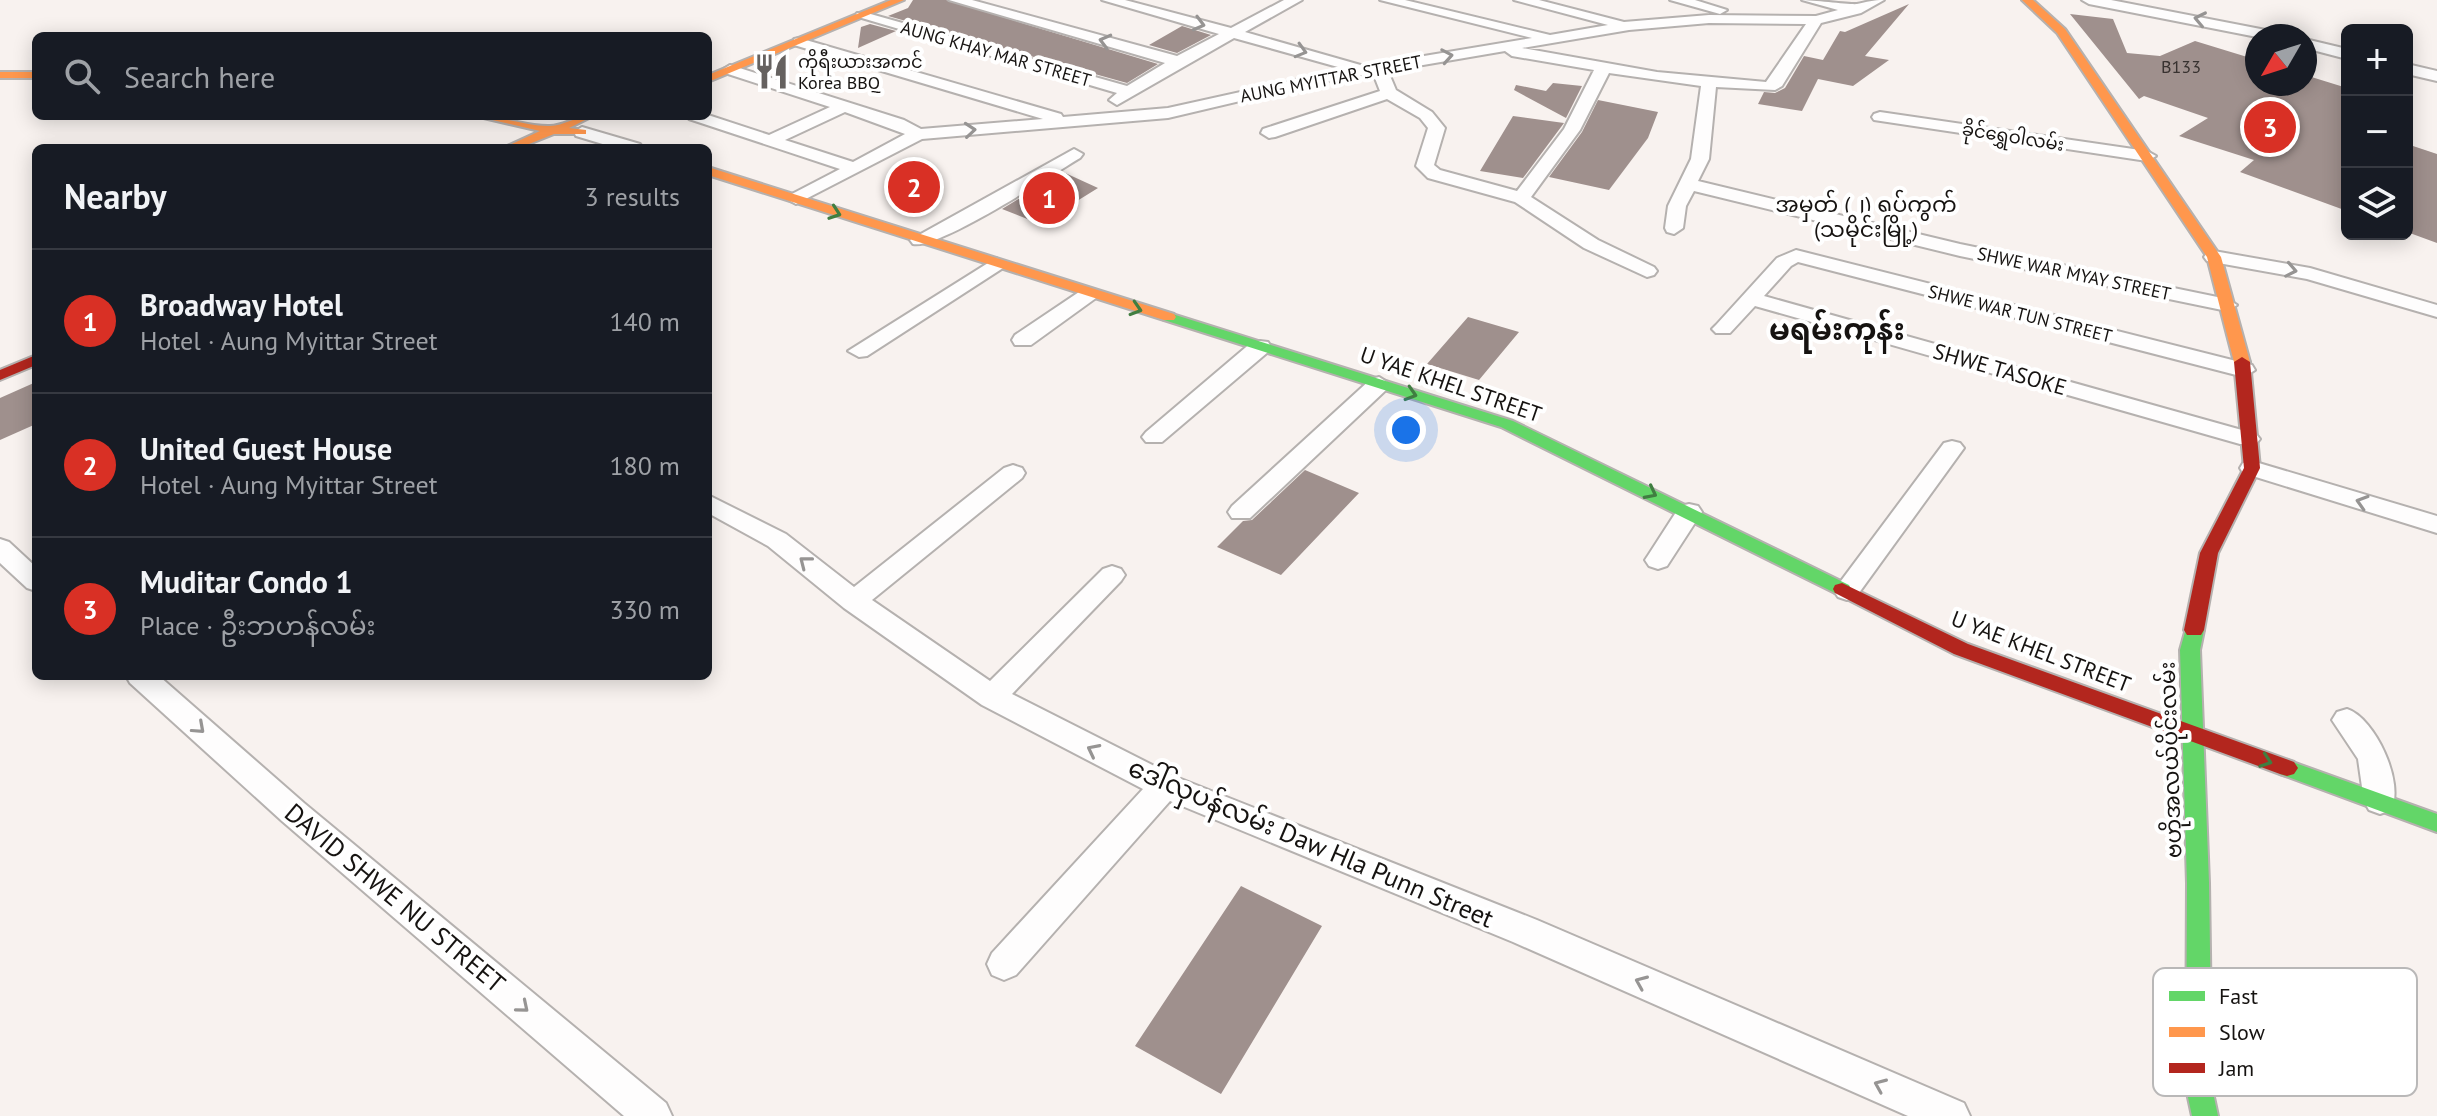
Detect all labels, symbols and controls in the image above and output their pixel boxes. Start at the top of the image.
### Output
one-way arrow [2193,11,2207,28]
one-way arrow [1192,14,1206,31]
street label: AUNG KHAY MAR STREET [898,15,1094,92]
north arrow [2245,24,2317,96]
map controls [2341,24,2413,240]
button: + [2341,24,2413,96]
search box [32,32,712,120]
one-way arrow [1098,34,1112,50]
one-way arrow [1294,42,1308,59]
place label: ကိုရီးယားအကင် Korea BBQ [798,48,923,94]
one-way arrow [1441,49,1454,66]
street label: AUNG MYITTAR STREET [1238,50,1424,107]
restaurant icon: ကိုရီးယားအကင် Korea BBQ [753,53,791,91]
icon: search [60,54,104,98]
house number: B133 [2161,55,2201,78]
text: Search here [124,57,275,96]
button: − [2341,96,2413,168]
pin: 3 [2244,97,2296,157]
street label: ခိုင်ရွှေဝါလမ်း [1960,115,2066,160]
one-way arrow [964,122,977,139]
pin: 2 [888,157,940,217]
pin: 1 [1023,168,1075,228]
button: layers [2341,168,2413,240]
text: Nearby [64,174,166,218]
text: 3 results [585,180,680,213]
district label: အမှတ် (၂) ရပ်ကွက် (သမိုင်းမြို့) [1775,189,1957,247]
one-way arrow [828,203,842,219]
street label: SHWE WAR MYAY STREET [1975,242,2173,305]
one-way arrow [2284,261,2297,278]
street label: SHWE WAR TUN STREET [1926,280,2114,348]
text: Broadway Hotel [140,285,343,324]
one-way arrow [1129,300,1143,316]
text: 1 [83,305,97,338]
text: 140 m [609,305,680,338]
district label: မရမ်းကုန်း [1769,309,1905,354]
text: Hotel · Aung Myittar Street [140,324,437,357]
street label: SHWE TASOKE [1930,337,2070,401]
street label: U YAE KHEL STREET [1357,340,1545,428]
one-way arrow [1404,385,1418,401]
your location [1386,410,1426,450]
text: United Guest House [140,429,392,468]
text: 2 [83,449,97,482]
text: 180 m [609,449,680,482]
text: Hotel · Aung Myittar Street [140,468,437,501]
one-way arrow [1643,483,1658,498]
one-way arrow [2356,495,2370,511]
one-way arrow [800,557,814,572]
text: Muditar Condo 1 [140,562,353,601]
text: 3 [83,593,97,626]
text: 330 m [609,593,680,626]
street label: U YAE KHEL STREET [1947,604,2135,698]
text: Place · ဦးဘဟန်လမ်း [140,609,375,642]
street label: ဗဟိုအလယ်ပိုင်းလမ်း [2152,661,2191,859]
one-way arrow [189,718,204,733]
one-way arrow [1086,744,1101,759]
street label: ဒေါ်လှပန်လမ်း Daw Hla Punn Street [1122,750,1499,939]
one-way arrow [2258,752,2272,768]
street label: DAVID SHWE NU STREET [278,796,512,1000]
legend [2153,968,2417,1096]
one-way arrow [1635,975,1649,991]
text: Fast [2219,982,2259,1010]
one-way arrow [513,997,528,1012]
text: Slow [2219,1018,2265,1046]
text: Jam [2218,1054,2254,1082]
one-way arrow [1874,1079,1888,1095]

